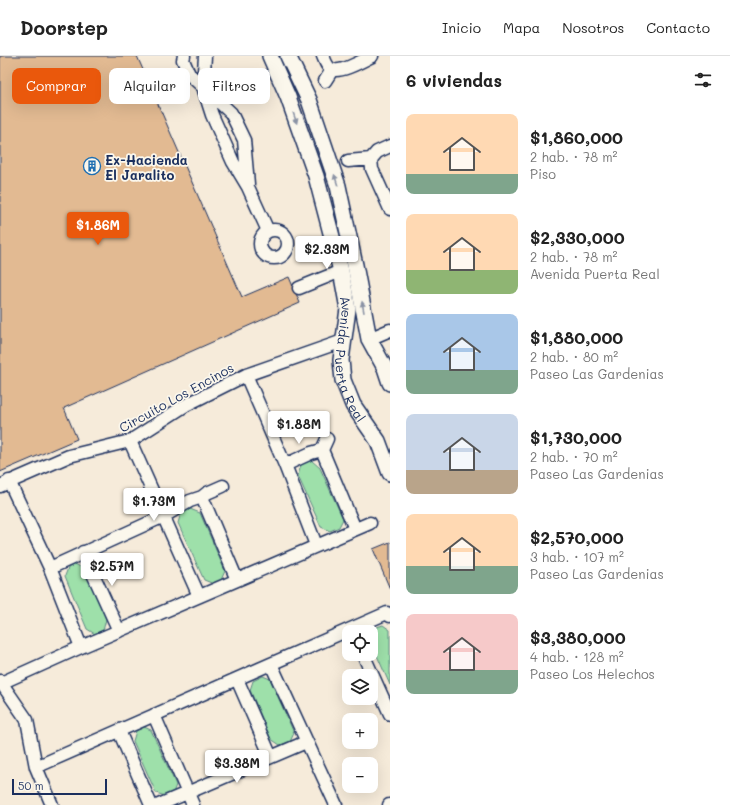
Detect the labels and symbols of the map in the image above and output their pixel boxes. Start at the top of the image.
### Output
one-way arrow [293,112,299,124]
place label: Ex-Hacienda El Jaralito [105,151,188,183]
building icon: Ex-Hacienda El Jaralito [82,156,102,176]
one-way arrow [333,174,339,186]
pin: $1.86M [65,212,131,246]
pin: $2.33M [294,236,360,270]
street label: Avenida Puerta Real [332,294,370,425]
one-way arrow [360,301,366,313]
street label: Circuito Los Encinos [116,358,236,436]
pin: $1.88M [266,411,332,445]
pin: $1.73M [121,488,187,522]
pin: $2.57M [79,553,145,587]
pin: $3.38M [204,750,270,784]
scale bar [12,777,107,796]

